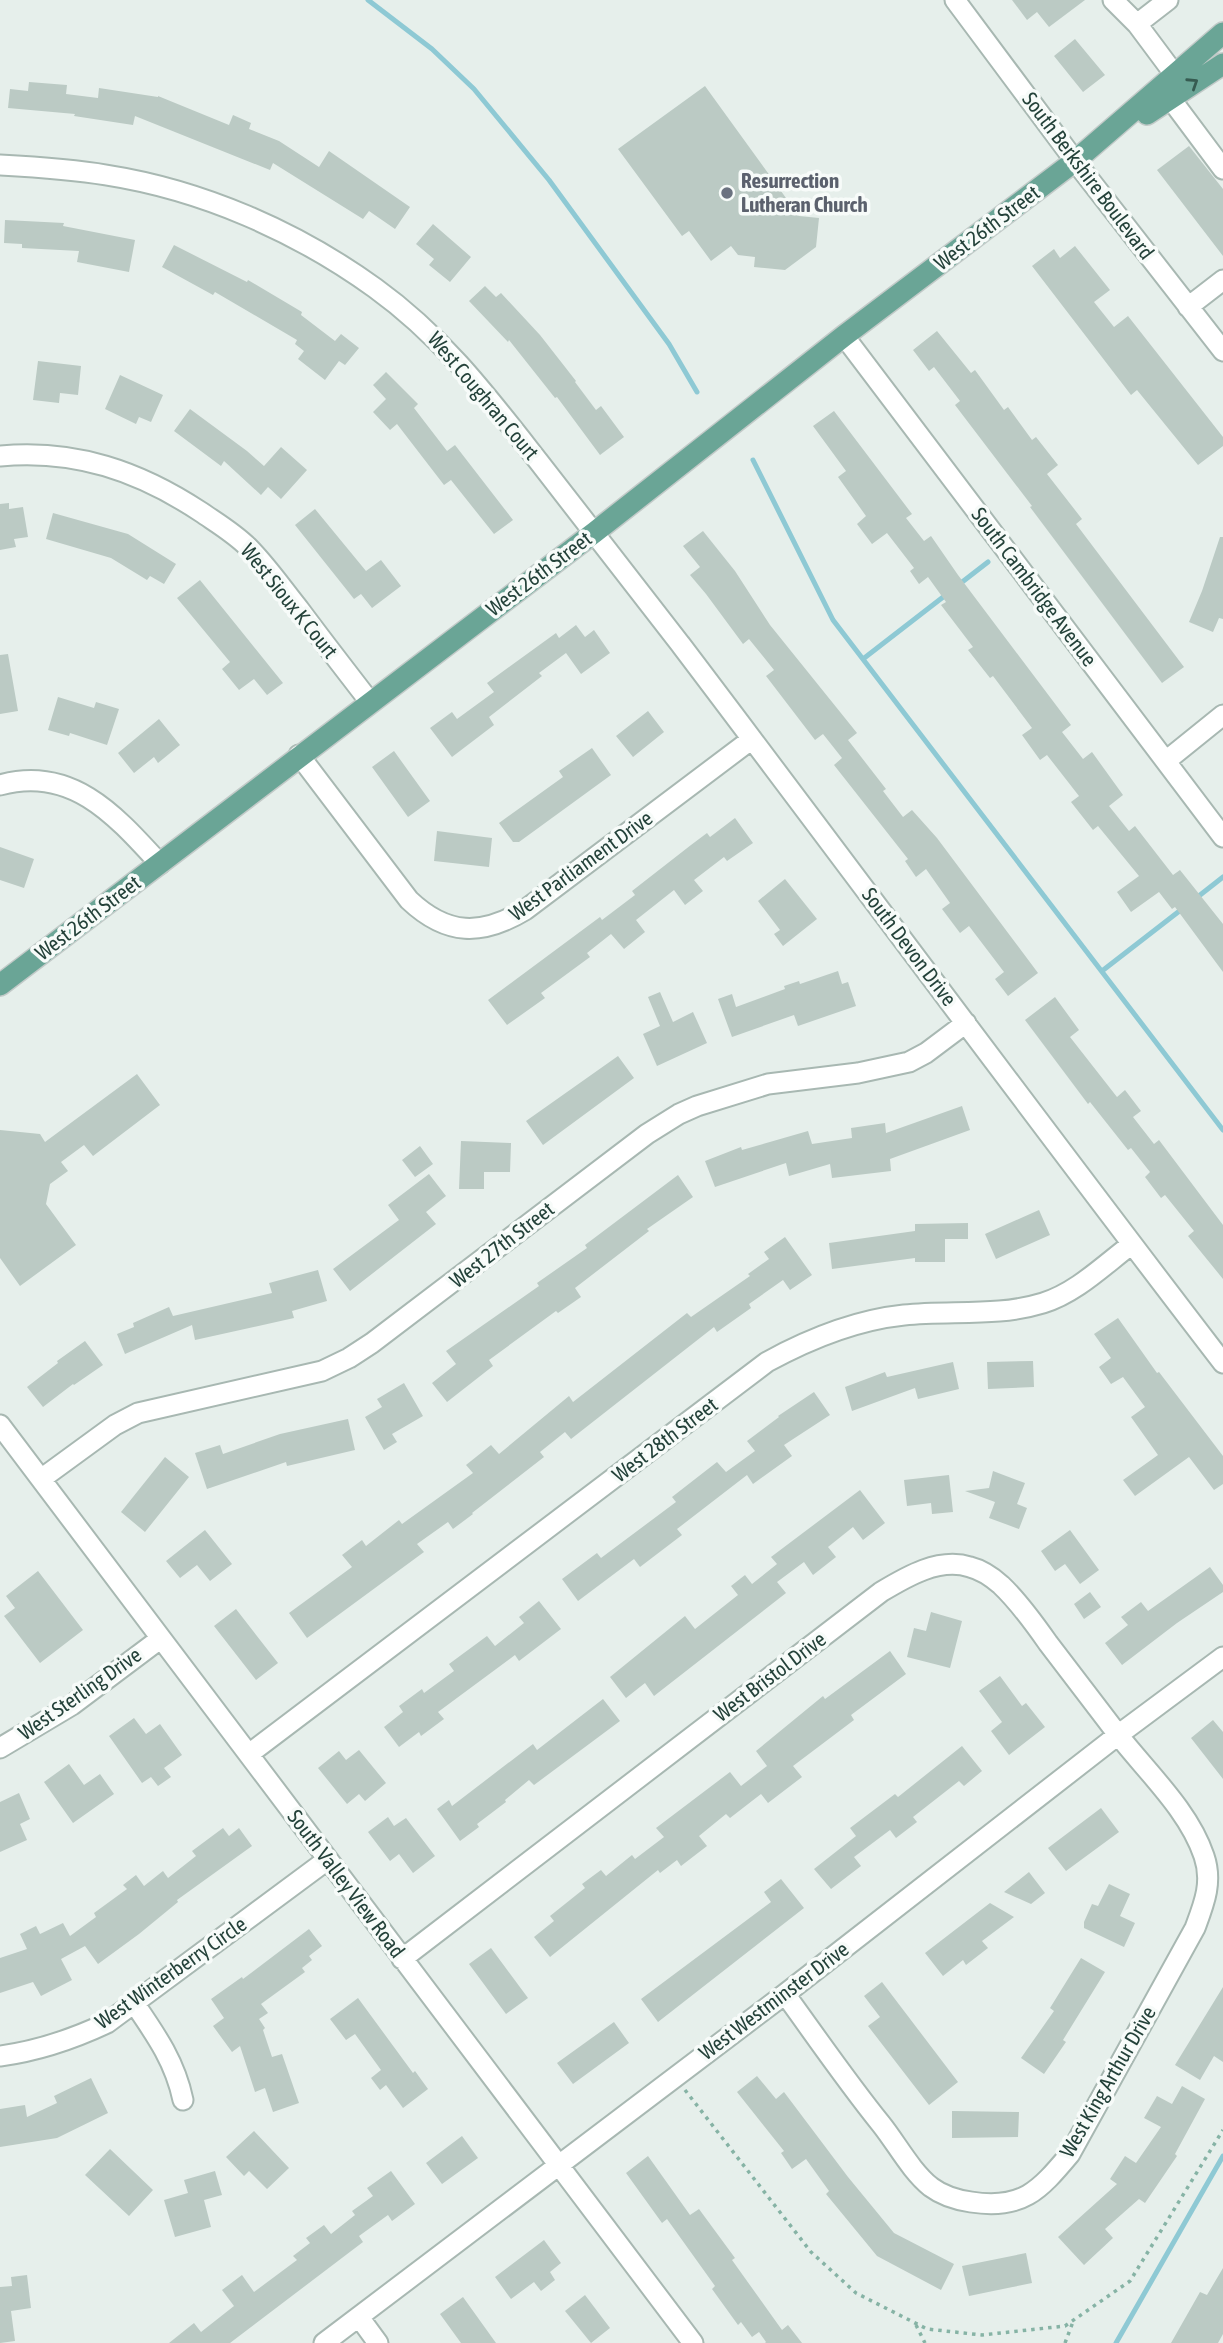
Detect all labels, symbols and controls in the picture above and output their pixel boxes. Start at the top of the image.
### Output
one-way arrow [1186,78,1199,91]
street label: South Berkshire Boulevard [1018,87,1159,264]
place label: Resurrection Lutheran Church [741,168,868,216]
street label: West 26th Street [929,180,1044,275]
marker: Resurrection Lutheran Church [719,185,735,201]
street label: West Coughran Court [423,327,544,464]
street label: South Cambridge Avenue [967,502,1102,670]
street label: West 26th Street [481,526,596,621]
street label: West Sioux K Court [236,538,343,662]
street label: West Parliament Drive [504,805,657,925]
street label: West 26th Street [30,870,145,965]
street label: South Devon Drive [858,883,962,1010]
street label: West 27th Street [445,1196,558,1292]
street label: West 28th Street [607,1392,722,1487]
street label: West Bristol Drive [709,1626,830,1726]
street label: West Sterling Drive [14,1642,145,1744]
street label: South Valley View Road [283,1805,410,1962]
street label: West Winterberry Circle [90,1911,251,2033]
street label: West Westminster Drive [694,1936,853,2064]
street label: West King Arthur Drive [1054,2002,1160,2161]

